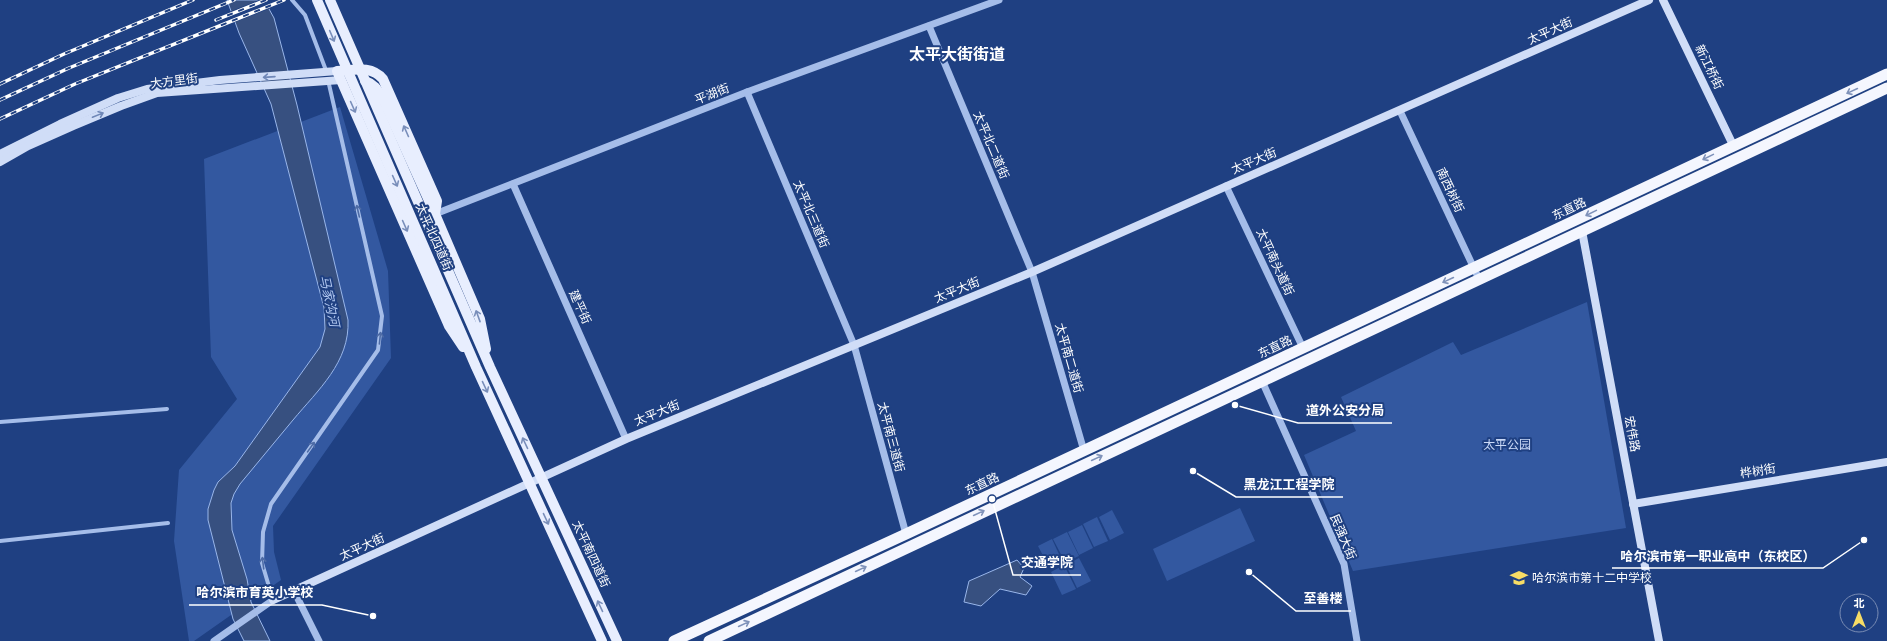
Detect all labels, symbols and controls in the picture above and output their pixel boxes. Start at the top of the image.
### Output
street label: 太平大街 [1525,15,1575,47]
one-way arrow [329,29,337,41]
street label: 新江桥街 [1692,42,1726,92]
district label: 太平大街街道 [909,45,1005,64]
street label: 大方里街 [149,71,199,91]
one-way arrow [263,73,276,80]
street label: 平湖街 [693,81,731,107]
one-way arrow [1846,87,1858,95]
one-way arrow [350,100,357,112]
street label: 太平北二道街 [970,109,1012,181]
one-way arrow [92,111,104,119]
one-way arrow [402,126,410,138]
street label: 太平大街 [1229,145,1279,177]
one-way arrow [1703,154,1715,161]
street label: 南西树街 [1434,165,1466,215]
one-way arrow [392,174,400,186]
street label: 太平北三道街 [790,178,832,250]
street label: 东直路 [1550,195,1588,223]
street label: 太平北四道街 [413,201,455,273]
one-way arrow [353,205,361,218]
one-way arrow [1585,210,1597,217]
one-way arrow [402,219,409,231]
street label: 太平南头道街 [1253,226,1297,298]
water label: 马家沟河 [317,274,343,331]
street label: 太平大街 [932,275,982,305]
one-way arrow [1442,277,1454,284]
street label: 建平街 [566,288,594,326]
one-way arrow [474,310,482,322]
street label: 太平南二道街 [1052,321,1086,395]
one-way arrow [376,332,383,345]
street label: 东直路 [1256,333,1294,361]
one-way arrow [482,381,489,393]
street label: 太平大街 [632,398,682,428]
callout: 道外公安分局 [1298,398,1392,423]
street label: 太平南三道街 [875,400,907,474]
text: 道外公安分局 [1306,403,1384,418]
street label: 宏伟路 [1622,415,1642,453]
one-way arrow [521,437,528,449]
park label: 太平公园 [1483,438,1531,452]
one-way arrow [307,441,315,452]
one-way arrow [1090,454,1102,461]
street label: 桦树街 [1739,461,1777,481]
street label: 东直路 [963,470,1001,498]
callout: 黑龙江工程学院 [1236,472,1343,497]
text: 黑龙江工程学院 [1243,477,1335,492]
one-way arrow [973,509,985,516]
street label: 民强大街 [1327,512,1359,562]
one-way arrow [543,513,550,525]
street label: 太平南四道街 [569,518,613,590]
street label: 太平大街 [337,531,387,563]
callout: 哈尔滨市第一职业高中（东校区） [1612,543,1823,568]
text: 哈尔滨市第一职业高中（东校区） [1620,549,1816,564]
callout: 交通学院 [1013,550,1081,575]
text: 交通学院 [1021,555,1073,570]
one-way arrow [259,557,267,570]
one-way arrow [855,565,867,572]
school or university icon: 哈尔滨市第十二中学校 [1509,568,1529,588]
place label: 哈尔滨市第十二中学校 [1532,571,1652,585]
callout: 哈尔滨市育英小学校 [189,580,322,605]
text: 哈尔滨市育英小学校 [196,585,314,600]
callout: 至善楼 [1296,586,1351,611]
text: 至善楼 [1303,591,1343,606]
north arrow [1839,593,1879,633]
text: 北 [1854,597,1865,610]
one-way arrow [596,600,603,612]
one-way arrow [738,620,750,627]

